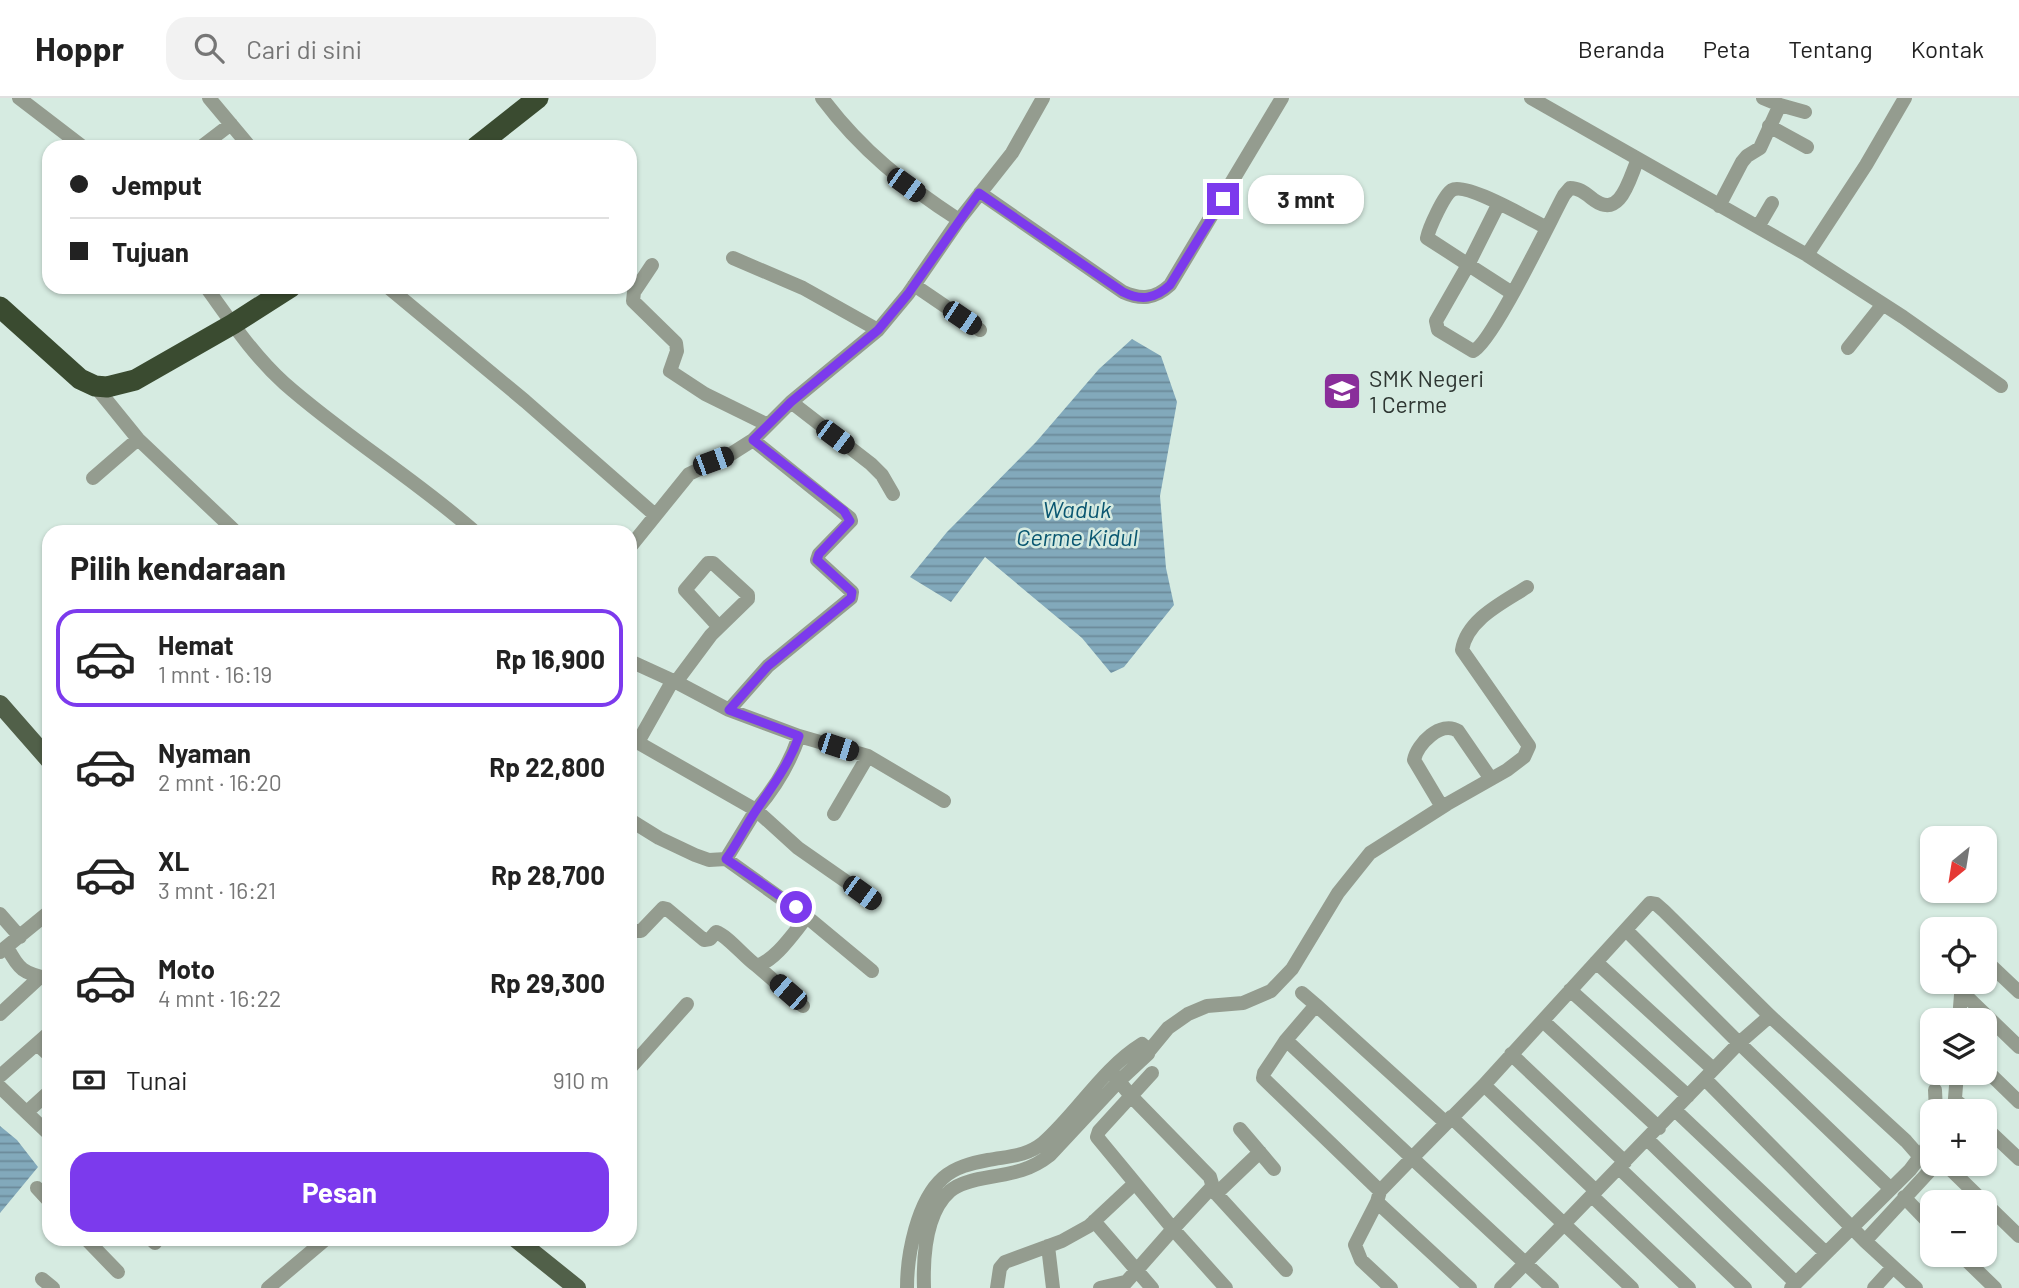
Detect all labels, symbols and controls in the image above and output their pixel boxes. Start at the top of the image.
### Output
search box [166,17,656,80]
text: Hoppr [35,28,124,68]
icon: search [190,29,228,67]
text: Cari di sini [246,33,362,64]
text: Beranda [1578,34,1665,63]
text: Peta [1703,34,1750,63]
text: Tentang [1788,34,1873,63]
text: Kontak [1911,34,1984,63]
car [883,164,930,206]
text: Jemput [112,169,202,200]
callout: 3 mnt [1248,174,1363,224]
route end [1207,183,1239,215]
text: 3 mnt [1277,185,1335,213]
text: Tujuan [112,236,189,267]
car [939,298,986,338]
place label: SMK Negeri 1 Cerme [1369,364,1484,418]
school or university icon: SMK Negeri 1 Cerme [1321,370,1363,412]
car [812,416,859,458]
car [690,444,737,478]
water label: Waduk Cerme Kidul [1016,494,1139,551]
text: Pilih kendaraan [70,548,286,586]
icon: car [74,627,137,690]
text: Hemat [158,629,234,660]
text: Rp 16,900 [496,643,605,674]
text: 1 mnt · 16:19 [158,660,272,688]
car [815,731,862,763]
icon: car [74,735,137,798]
text: Nyaman [158,737,251,768]
text: Rp 22,800 [489,751,605,782]
text: 2 mnt · 16:20 [158,768,282,796]
north arrow [1920,826,1997,903]
map controls [1920,826,1997,1267]
icon: car [74,843,137,906]
text: XL [158,845,189,876]
text: Rp 28,700 [491,859,605,890]
car [839,872,886,914]
text: 3 mnt · 16:21 [158,876,276,904]
route start [780,891,812,923]
button: locate [1920,917,1997,994]
icon: car [74,951,137,1014]
text: Moto [158,953,215,984]
text: Rp 29,300 [490,967,605,998]
car [766,970,811,1014]
text: 4 mnt · 16:22 [158,984,281,1012]
button: layers [1920,1008,1997,1085]
icon: cash [70,1061,108,1099]
text: Tunai [126,1064,188,1095]
text: 910 m [553,1066,609,1094]
button: + [1920,1099,1997,1176]
button: Pesan [70,1152,609,1232]
button: − [1920,1190,1997,1267]

